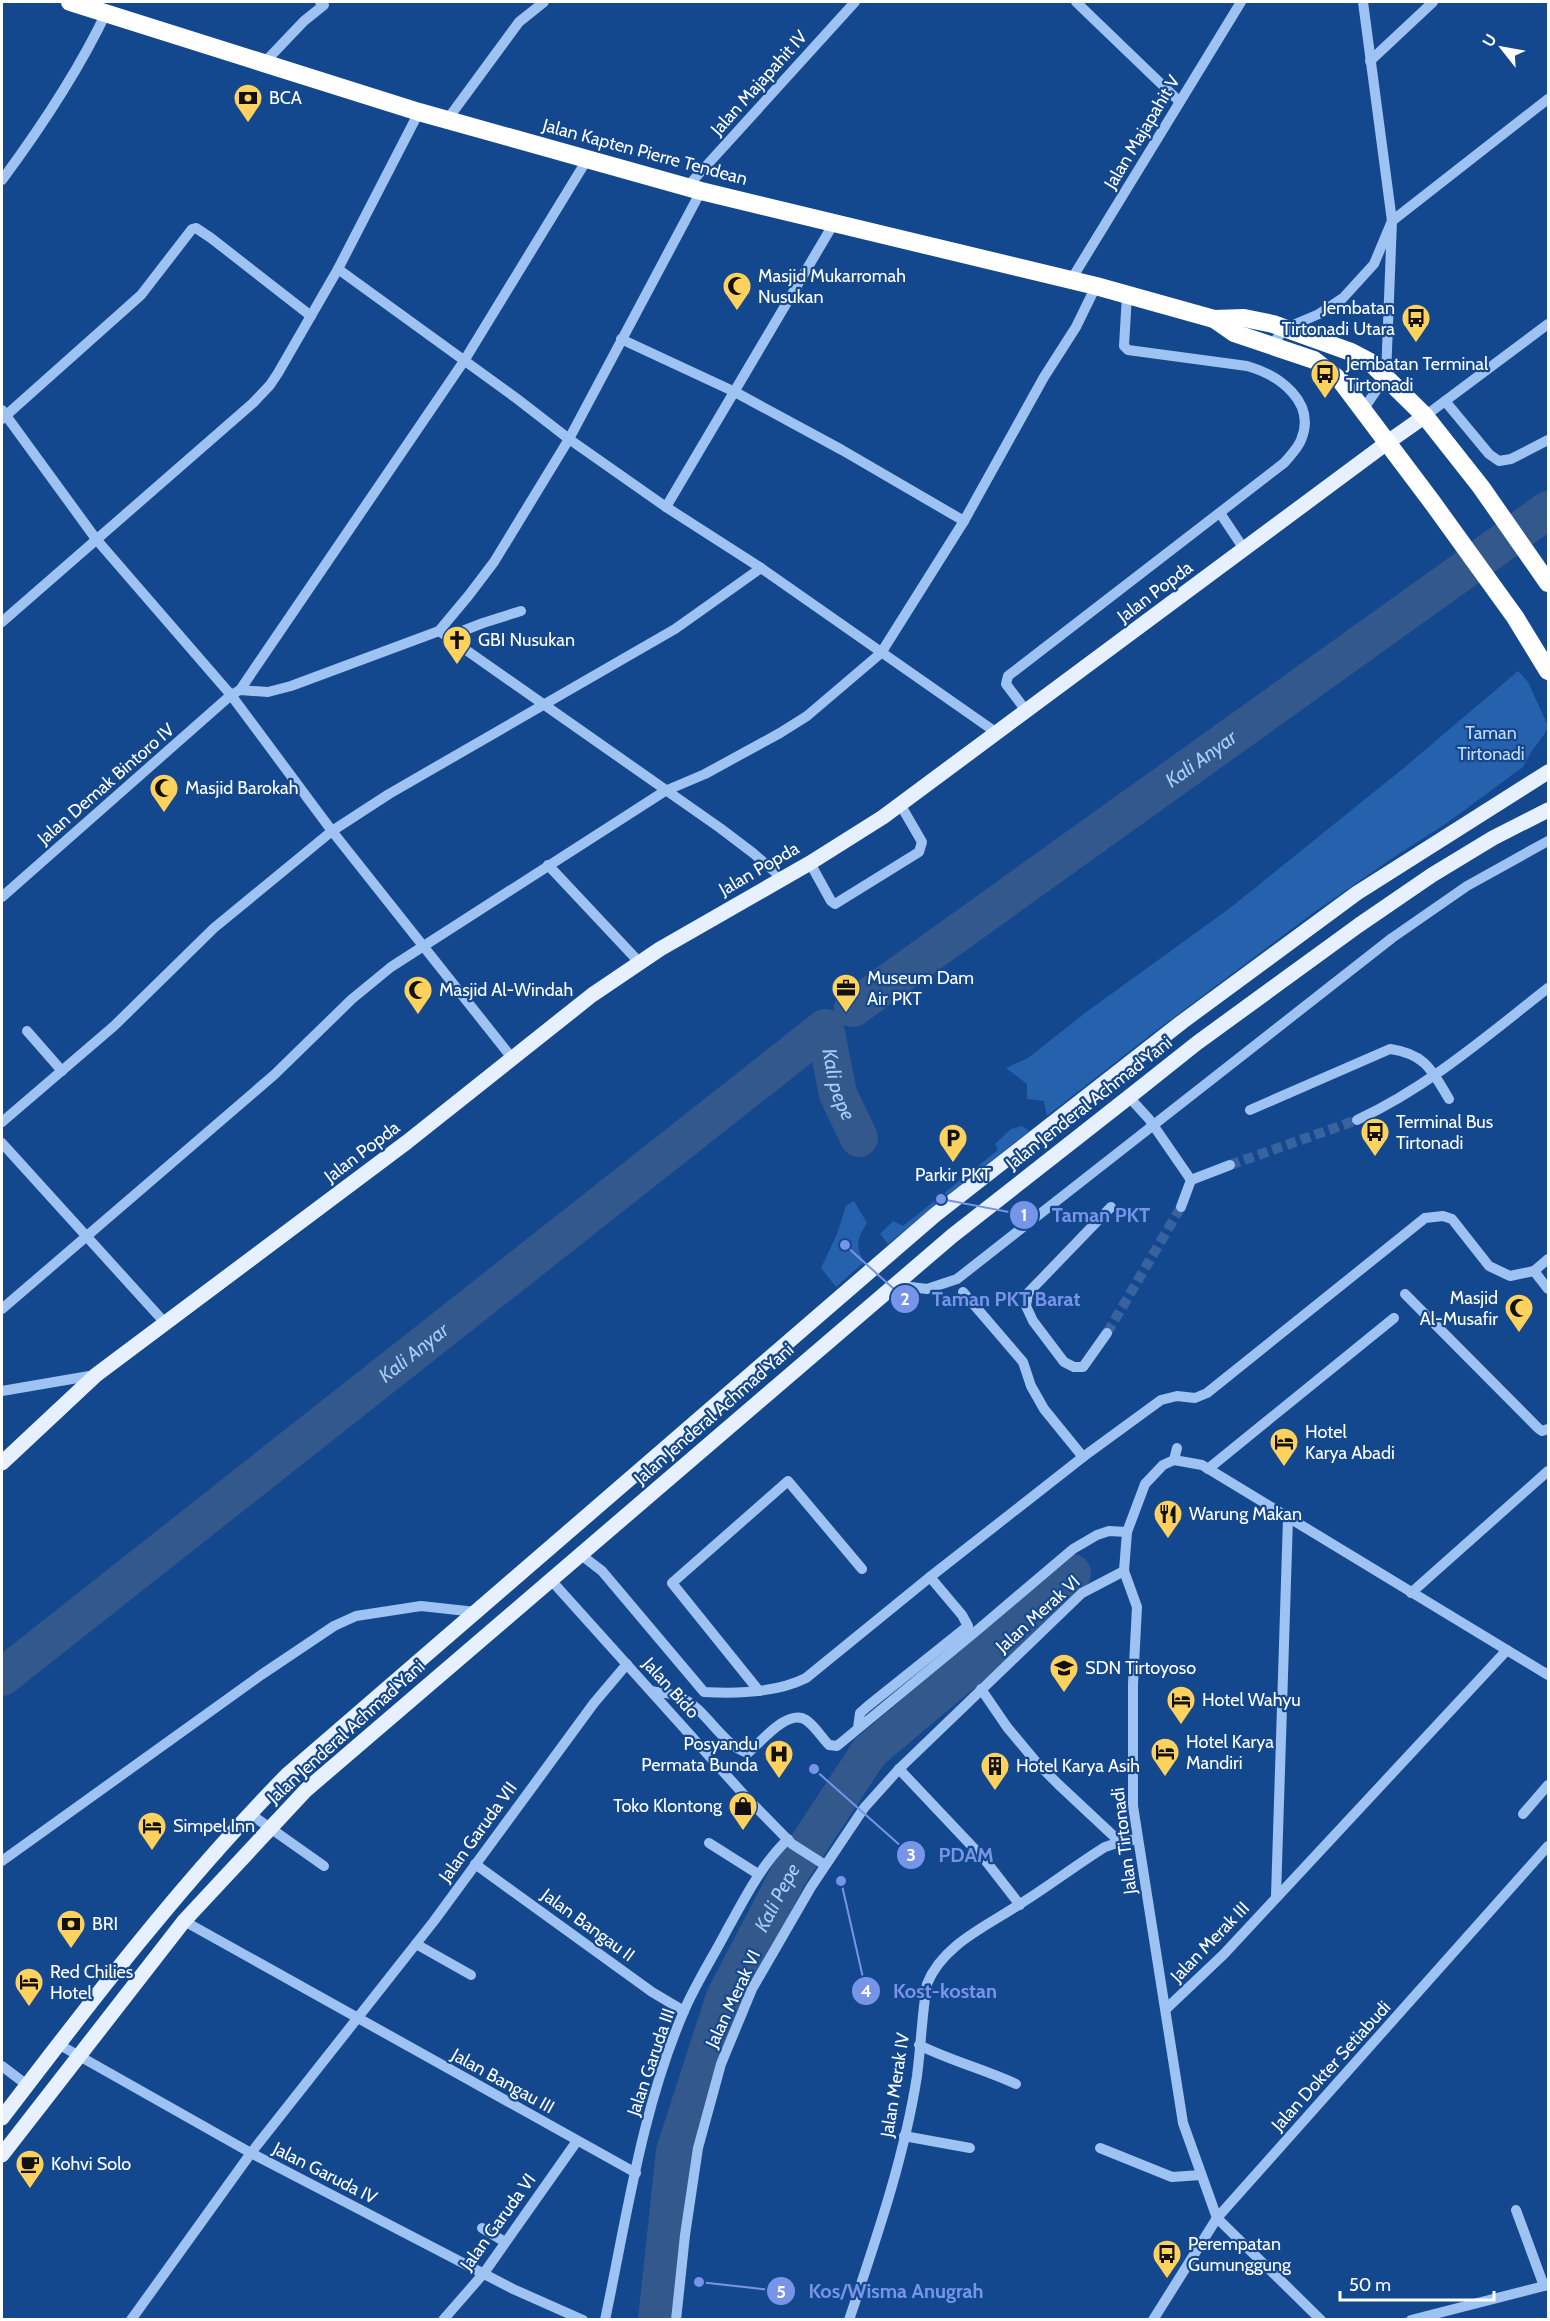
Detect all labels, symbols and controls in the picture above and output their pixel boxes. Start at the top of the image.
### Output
north arrow [1472,18,1532,78]
street label: Jalan Majapahit IV [705,26,812,141]
text: U [1478,31,1501,50]
street label: Jalan Majapahit V [1099,71,1185,194]
bank icon: BCA [232,82,264,124]
place label: BCA [269,87,302,109]
street label: Jalan Kapten Pierre Tendean [539,114,750,190]
place label: Masjid Mukarromah Nusukan [758,265,906,308]
mosque icon: Masjid Mukarromah Nusukan [721,270,753,312]
place label: Jembatan Tirtonadi Utara [1282,297,1395,340]
bus stop icon: Jembatan Tirtonadi Utara [1400,302,1432,344]
place label: Jembatan Terminal Tirtonadi [1345,353,1489,396]
bus stop icon: Jembatan Terminal Tirtonadi [1309,358,1341,400]
street label: Jalan Popda [1112,556,1197,628]
church icon: GBI Nusukan [441,624,473,666]
place label: GBI Nusukan [478,629,575,651]
street label: Jalan Demak Bintoro IV [32,719,179,850]
park label: Taman Tirtonadi [1457,722,1525,765]
water label: Kali Anyar [1161,725,1242,792]
mosque icon: Masjid Barokah [148,772,180,814]
place label: Masjid Barokah [185,777,298,799]
street label: Jalan Popda [714,837,803,901]
place label: Museum Dam Air PKT [867,967,974,1010]
office icon: Museum Dam Air PKT [830,972,862,1014]
mosque icon: Masjid Al-Windah [402,974,434,1016]
place label: Masjid Al-Windah [439,979,573,1001]
street label: Jalan Jenderal Achmad Yani [1001,1031,1176,1175]
water label: Kali pepe [817,1046,861,1124]
place label: Terminal Bus Tirtonadi [1396,1111,1493,1154]
street label: Jalan Popda [319,1116,404,1188]
bus stop icon: Terminal Bus Tirtonadi [1359,1116,1391,1158]
parking icon: Parkir PKT [937,1122,969,1164]
place label: Parkir PKT [915,1164,991,1186]
callout: Taman PKT [1009,1196,1162,1234]
text: Taman PKT [1052,1203,1150,1227]
text: 1 [1021,1204,1027,1226]
callout: Taman PKT Barat [890,1280,1092,1318]
text: Taman PKT Barat [932,1287,1080,1311]
place label: Masjid Al-Musafir [1420,1287,1498,1330]
text: 2 [900,1288,910,1310]
mosque icon: Masjid Al-Musafir [1503,1292,1535,1334]
water label: Kali Anyar [374,1317,454,1387]
street label: Jalan Jenderal Achmad Yani [629,1339,798,1490]
place label: Hotel Karya Abadi [1305,1421,1395,1464]
hotel icon: Hotel Karya Abadi [1268,1426,1300,1468]
restaurant icon: Warung Makan [1152,1498,1184,1540]
place label: Warung Makan [1189,1503,1302,1525]
street label: Jalan Merak VI [991,1571,1085,1658]
street label: Jalan Bido [637,1652,704,1723]
school or university icon: SDN Tirtoyoso [1048,1652,1080,1694]
street label: Jalan Jenderal Achmad Yani [262,1656,429,1809]
place label: SDN Tirtoyoso [1085,1657,1196,1679]
hotel icon: Hotel Wahyu [1165,1684,1197,1726]
place label: Hotel Wahyu [1202,1689,1301,1711]
place label: Hotel Karya Mandiri [1186,1731,1274,1774]
place label: Posyandu Permata Bunda [641,1733,758,1776]
hotel icon: Hotel Karya Mandiri [1149,1736,1181,1778]
hospital icon: Posyandu Permata Bunda [763,1738,795,1780]
building icon: Hotel Karya Asih [979,1750,1011,1792]
place label: Hotel Karya Asih [1016,1755,1140,1777]
street label: Jalan Garuda VII [434,1777,522,1887]
street label: Jalan Tirtonadi [1107,1786,1142,1897]
shop icon: Toko Klontong [727,1790,759,1832]
place label: Toko Klontong [613,1795,723,1817]
hotel icon: Simpel Inn [136,1810,168,1852]
place label: Simpel Inn [173,1815,255,1837]
callout: PDAM [896,1836,1005,1874]
text: PDAM [938,1843,994,1867]
text: 3 [906,1844,916,1866]
water label: Kali Pepe [749,1859,805,1936]
street label: Jalan Bangau II [536,1883,639,1966]
street label: Jalan Merak III [1165,1897,1254,1988]
bank icon: BRI [55,1908,87,1950]
place label: BRI [92,1913,118,1935]
street label: Jalan Merak VI [700,1947,765,2052]
place label: Red Chilies Hotel [50,1961,133,2004]
hotel icon: Red Chilies Hotel [13,1966,45,2008]
callout: Kost-kostan [851,1972,1009,2010]
text: Kost-kostan [893,1979,997,2003]
text: 4 [860,1980,872,2002]
street label: Jalan Dokter Setiabudi [1266,1996,1395,2136]
street label: Jalan Garuda III [622,2005,680,2120]
street label: Jalan Merak IV [876,2031,914,2140]
street label: Jalan Bangau III [447,2043,558,2118]
street label: Jalan Garuda IV [268,2137,381,2209]
cafe icon: Kohvi Solo [14,2148,46,2190]
place label: Kohvi Solo [51,2153,131,2175]
street label: Jalan Garuda VI [455,2169,540,2275]
place label: Perempatan Gumunggung [1188,2233,1292,2276]
bus stop icon: Perempatan Gumunggung [1151,2238,1183,2280]
scale bar [1340,2264,1494,2302]
callout: Kos/Wisma Anugrah [766,2272,995,2310]
text: 50 m [1349,2274,1391,2296]
text: Kos/Wisma Anugrah [808,2279,984,2303]
text: 5 [776,2281,786,2303]

